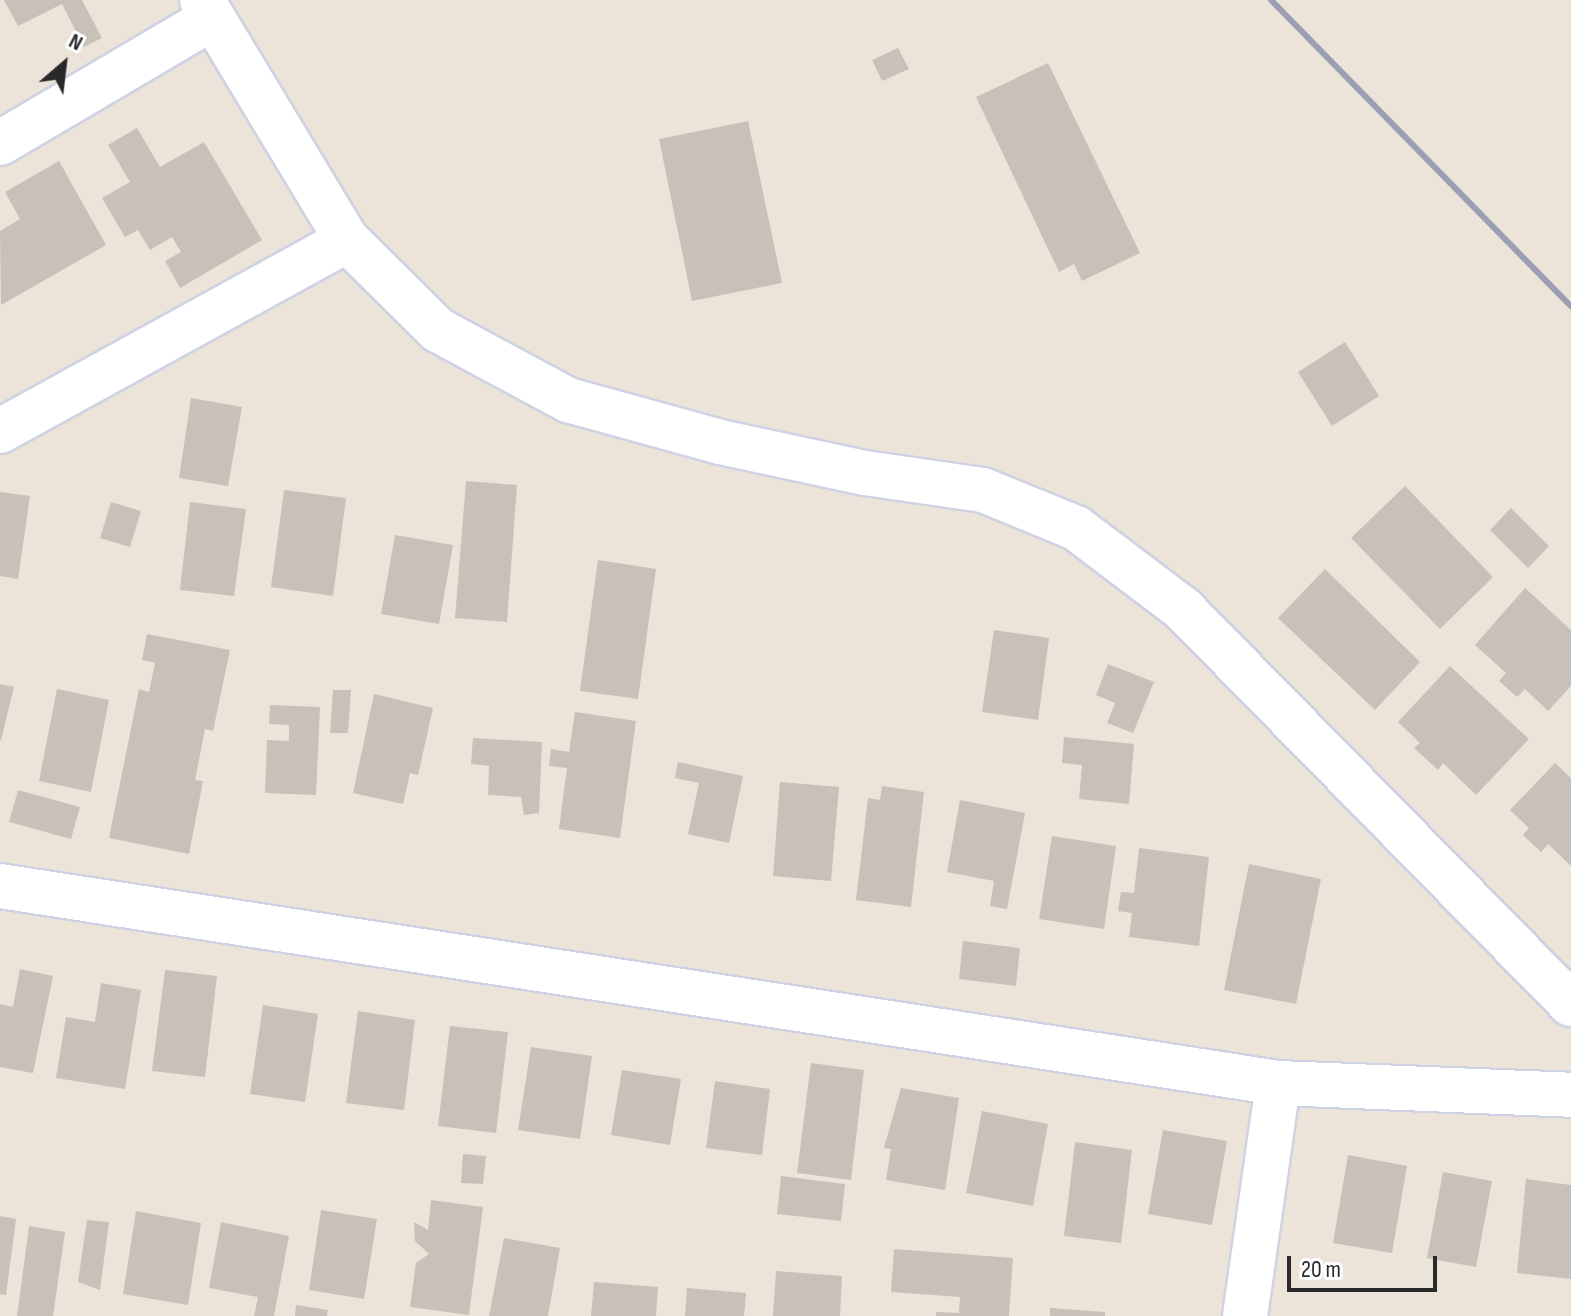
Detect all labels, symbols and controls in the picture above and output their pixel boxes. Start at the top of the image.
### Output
north arrow [24,24,104,104]
text: N [64,28,87,57]
scale bar [1291,1240,1441,1290]
text: 20 m [1301,1255,1341,1284]

